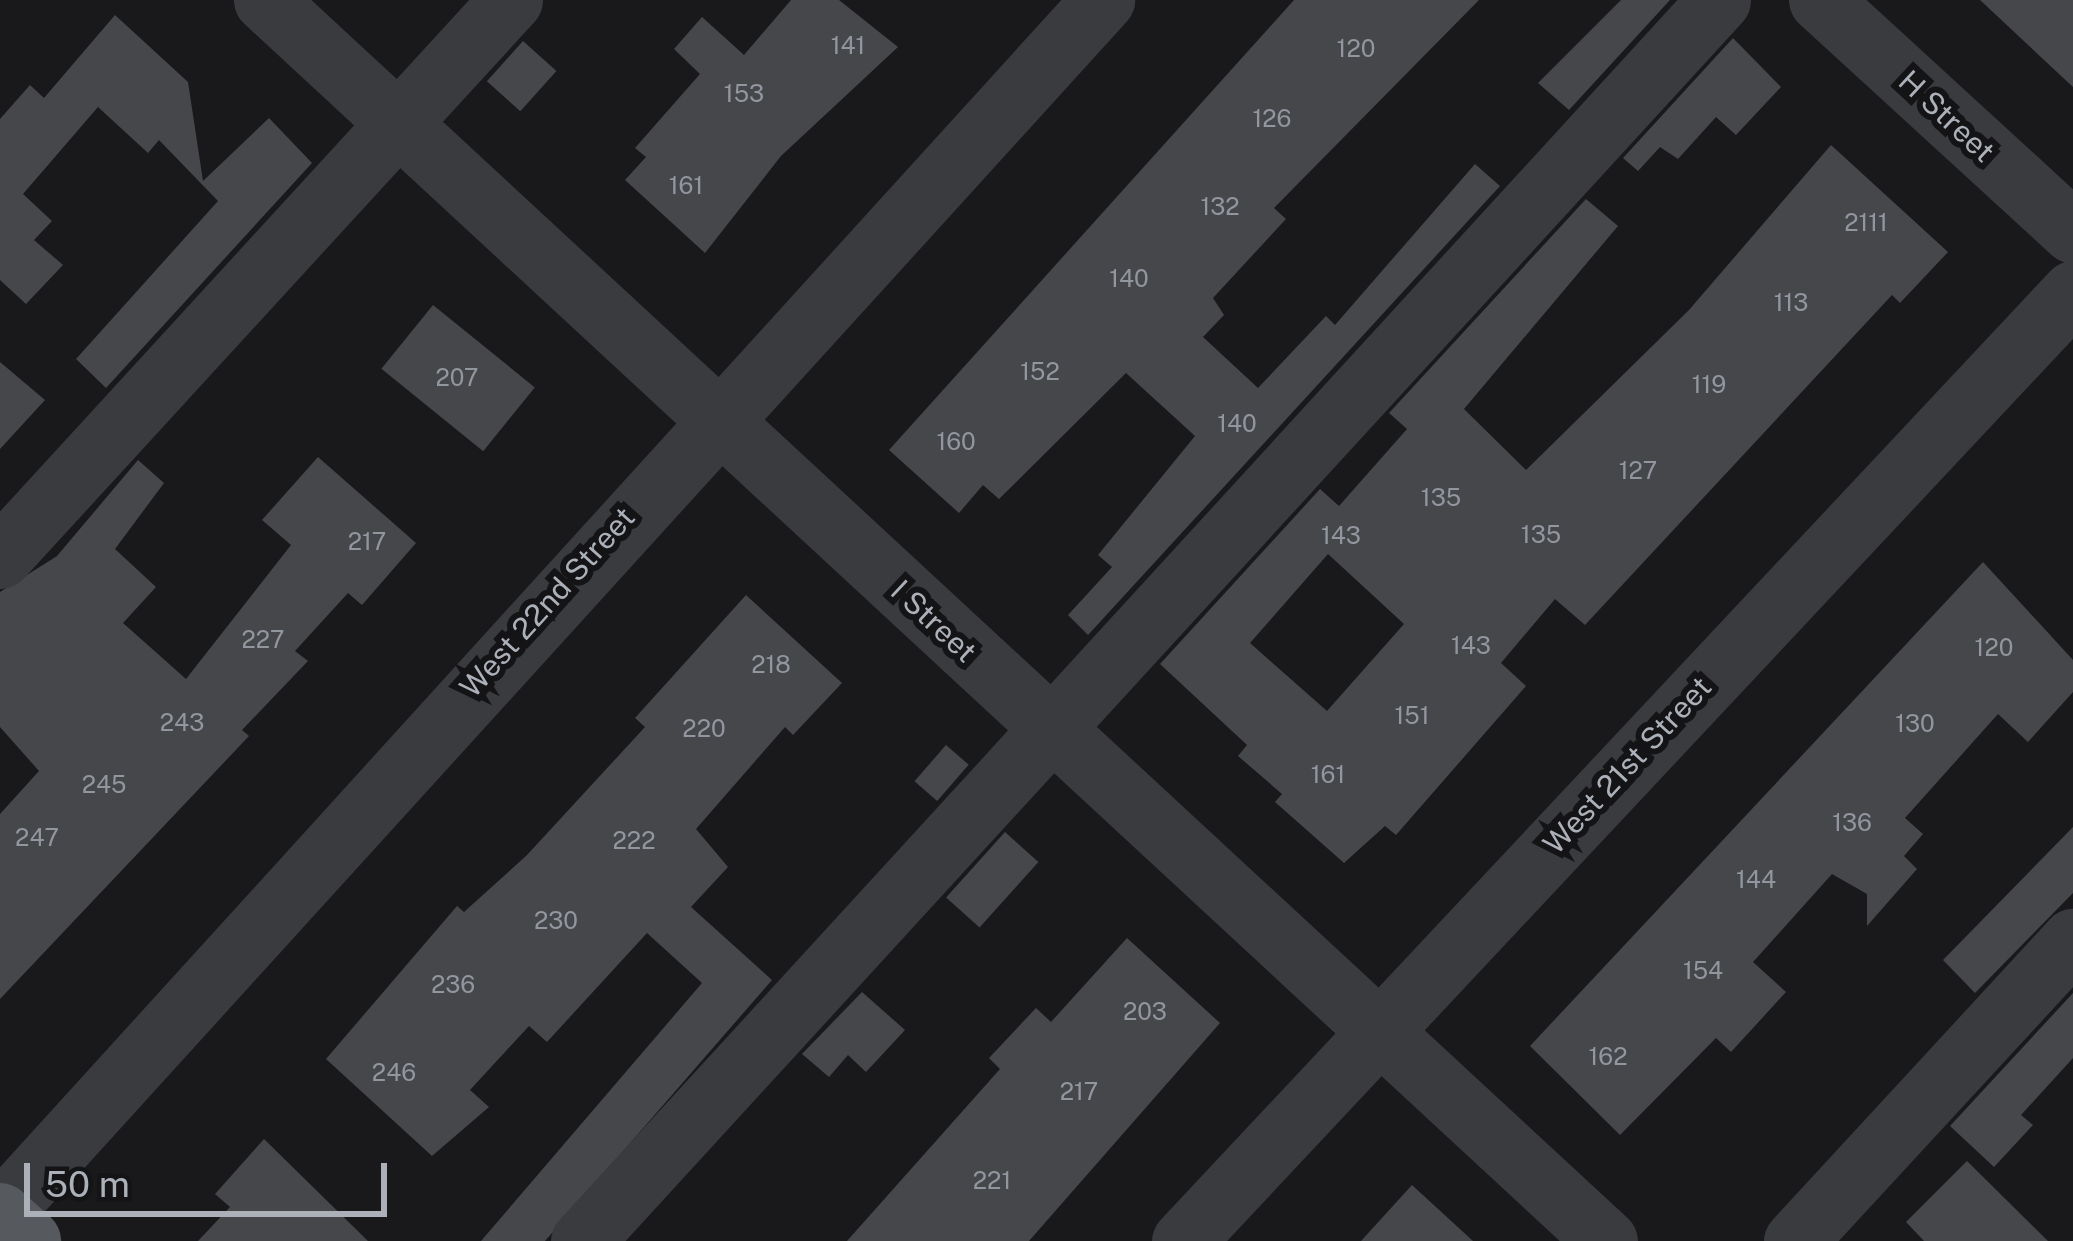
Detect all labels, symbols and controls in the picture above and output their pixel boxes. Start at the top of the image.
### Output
house number: 141 [831,32,865,60]
house number: 120 [1337,35,1375,63]
street label: H Street [1892,63,2002,169]
house number: 153 [724,80,764,108]
house number: 126 [1252,105,1292,133]
house number: 161 [669,172,703,200]
house number: 132 [1200,193,1240,221]
house number: 2111 [1844,209,1888,237]
house number: 140 [1109,265,1149,293]
house number: 113 [1774,289,1808,317]
house number: 152 [1020,358,1060,386]
house number: 207 [436,364,478,392]
house number: 119 [1692,371,1726,399]
house number: 140 [1217,410,1257,438]
house number: 160 [936,428,976,456]
house number: 127 [1619,457,1657,485]
house number: 135 [1421,484,1461,512]
street label: West 22nd Street [452,499,642,705]
house number: 135 [1521,521,1561,549]
house number: 143 [1321,522,1361,550]
house number: 217 [348,528,386,556]
street label: I Street [884,573,984,669]
house number: 227 [241,626,285,654]
house number: 143 [1451,632,1491,660]
house number: 120 [1975,634,2013,662]
house number: 218 [751,651,791,679]
street label: West 21st Street [1536,669,1718,861]
house number: 151 [1395,702,1429,730]
house number: 243 [160,709,204,737]
house number: 130 [1895,710,1935,738]
house number: 220 [682,715,726,743]
house number: 161 [1311,761,1345,789]
house number: 245 [82,771,126,799]
house number: 136 [1832,809,1872,837]
house number: 247 [15,824,59,852]
house number: 222 [613,827,655,855]
house number: 144 [1736,866,1776,894]
house number: 230 [534,907,578,935]
house number: 154 [1683,957,1723,985]
house number: 236 [431,971,475,999]
house number: 203 [1123,998,1167,1026]
house number: 162 [1588,1043,1628,1071]
house number: 246 [372,1059,416,1087]
house number: 217 [1060,1078,1098,1106]
scale bar [30,1139,393,1213]
text: 50 m [45,1163,130,1205]
house number: 221 [973,1167,1011,1195]

